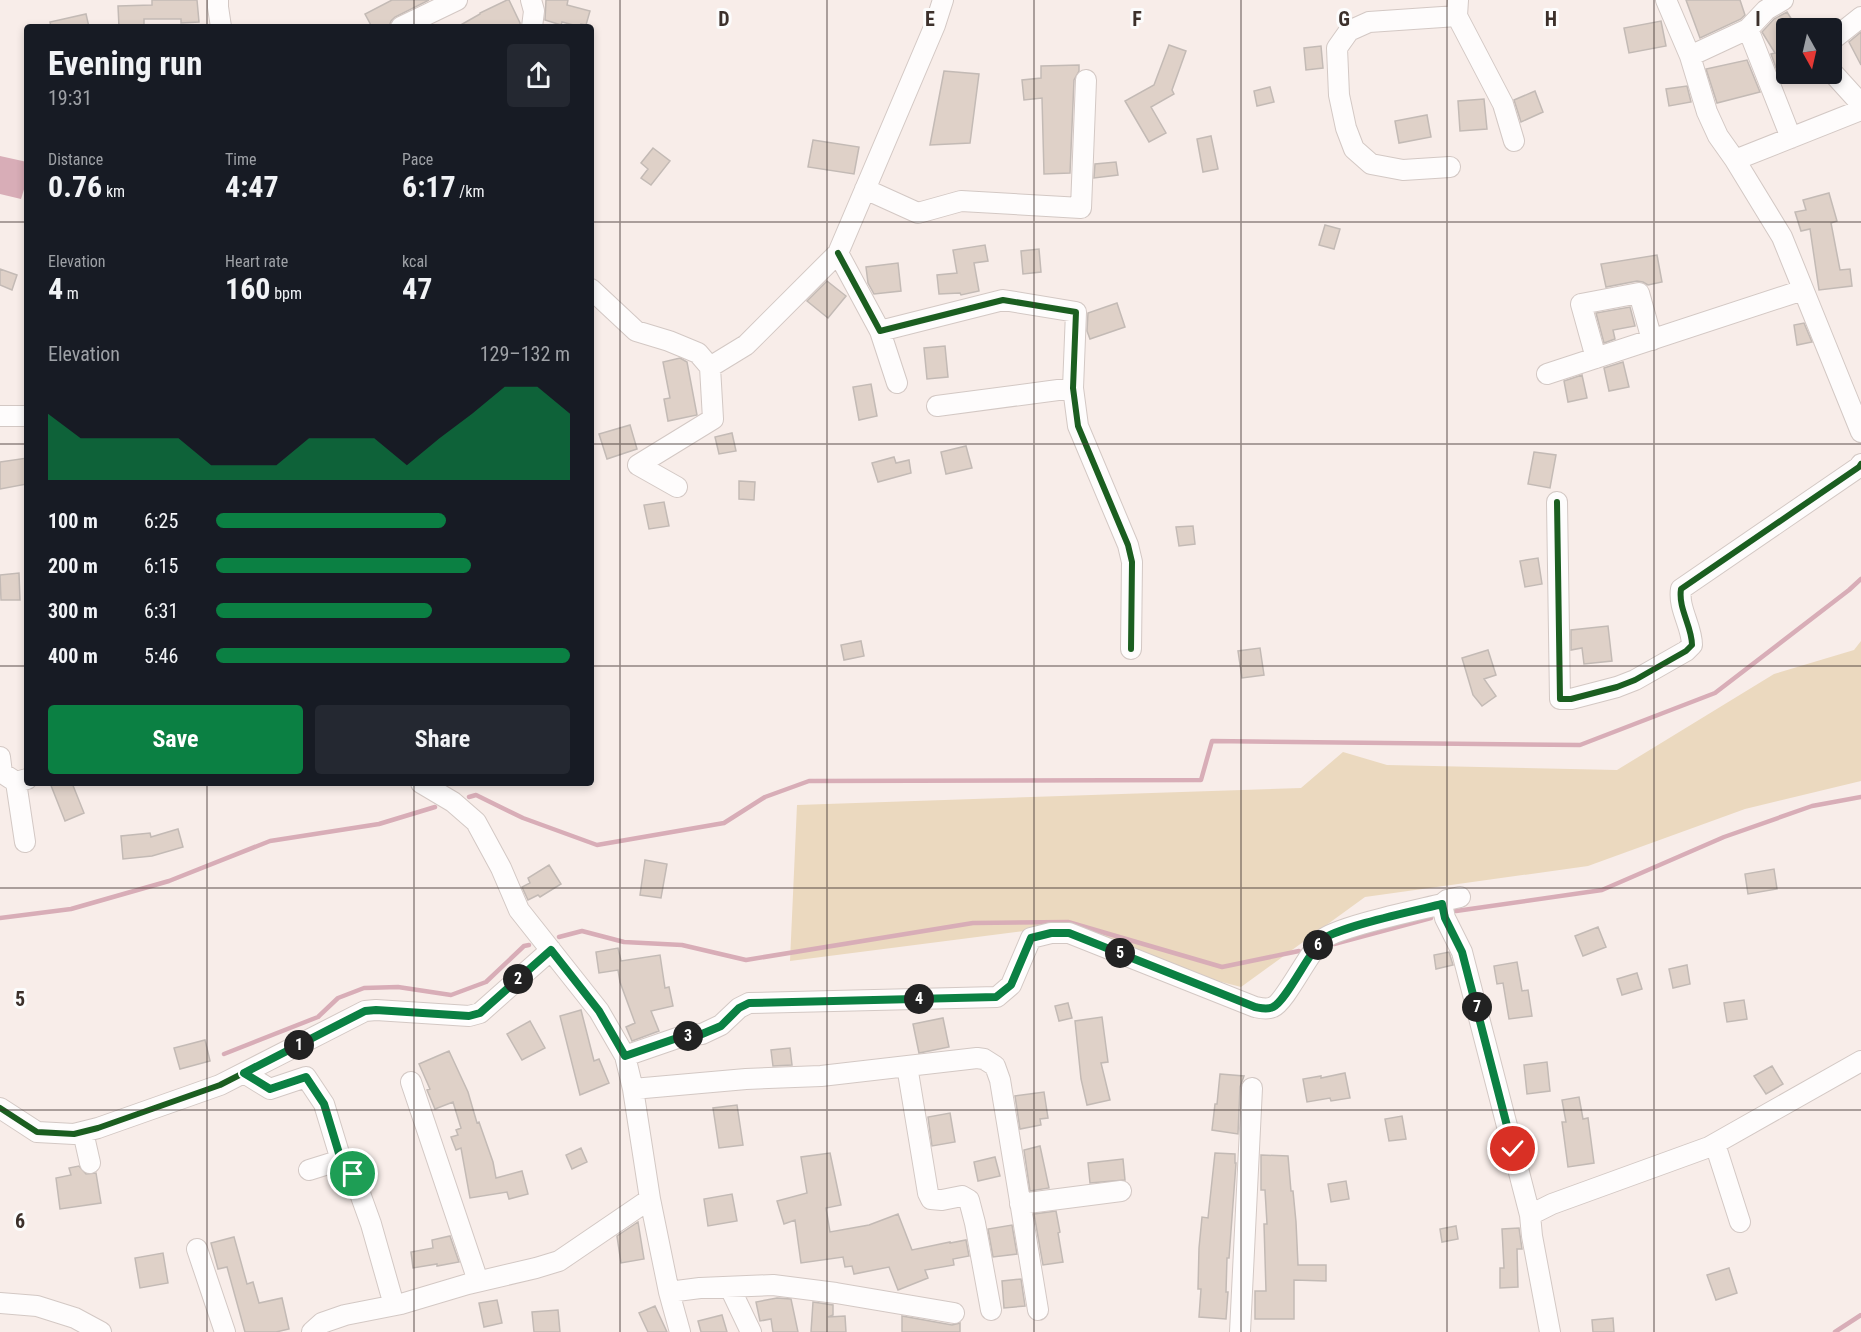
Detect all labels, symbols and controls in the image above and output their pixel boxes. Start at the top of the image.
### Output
text: D [718,7,730,31]
text: E [925,7,935,31]
text: F [1132,7,1142,31]
text: G [1338,7,1350,31]
text: H [1545,7,1557,31]
text: I [1755,7,1761,31]
north arrow [1776,18,1842,84]
map controls [1776,18,1842,84]
text: Evening run [48,44,203,83]
button: share [507,44,570,107]
text: 19:31 [48,86,92,110]
text: Distance [48,150,103,169]
text: Time [225,150,257,169]
text: Pace [402,150,433,169]
text: 0.76 [48,169,102,204]
text: 4:47 [225,169,279,204]
text: 6:17 [402,169,456,204]
text: km [102,182,125,201]
text: /km [456,182,485,201]
text: Elevation [48,252,106,271]
text: Heart rate [225,252,288,271]
text: kcal [402,252,428,271]
text: 4 [48,271,63,306]
text: 160 [225,271,270,306]
text: 47 [402,271,432,306]
text: m [63,284,79,303]
text: bpm [270,284,302,303]
text: Elevation [48,342,120,366]
text: 129–132 m [480,342,570,366]
text: 100 m [48,509,98,533]
text: 6:25 [144,509,178,533]
text: 200 m [48,554,98,578]
text: 6:15 [144,554,178,578]
text: 300 m [48,599,98,623]
text: 6:31 [144,599,178,623]
text: 400 m [48,644,98,668]
text: 5:46 [144,644,178,668]
button: Save [48,705,303,774]
button: Share [315,705,570,774]
pin: 6 [1303,930,1333,960]
text: 6 [1314,935,1322,954]
pin: 5 [1105,938,1135,968]
text: 5 [1116,943,1124,962]
pin: 2 [503,964,533,994]
text: 2 [514,969,522,988]
pin: 4 [904,984,934,1014]
text: 5 [15,987,25,1011]
text: 4 [915,989,923,1008]
pin: 7 [1462,992,1492,1022]
text: 7 [1473,997,1481,1016]
pin: 3 [673,1021,703,1051]
text: 3 [684,1026,692,1045]
pin: 1 [284,1030,314,1060]
text: 1 [295,1035,303,1054]
pin [1487,1123,1538,1174]
icon: check [1496,1132,1529,1165]
pin [327,1148,378,1199]
icon: arrive [336,1157,369,1190]
text: 6 [15,1209,25,1233]

